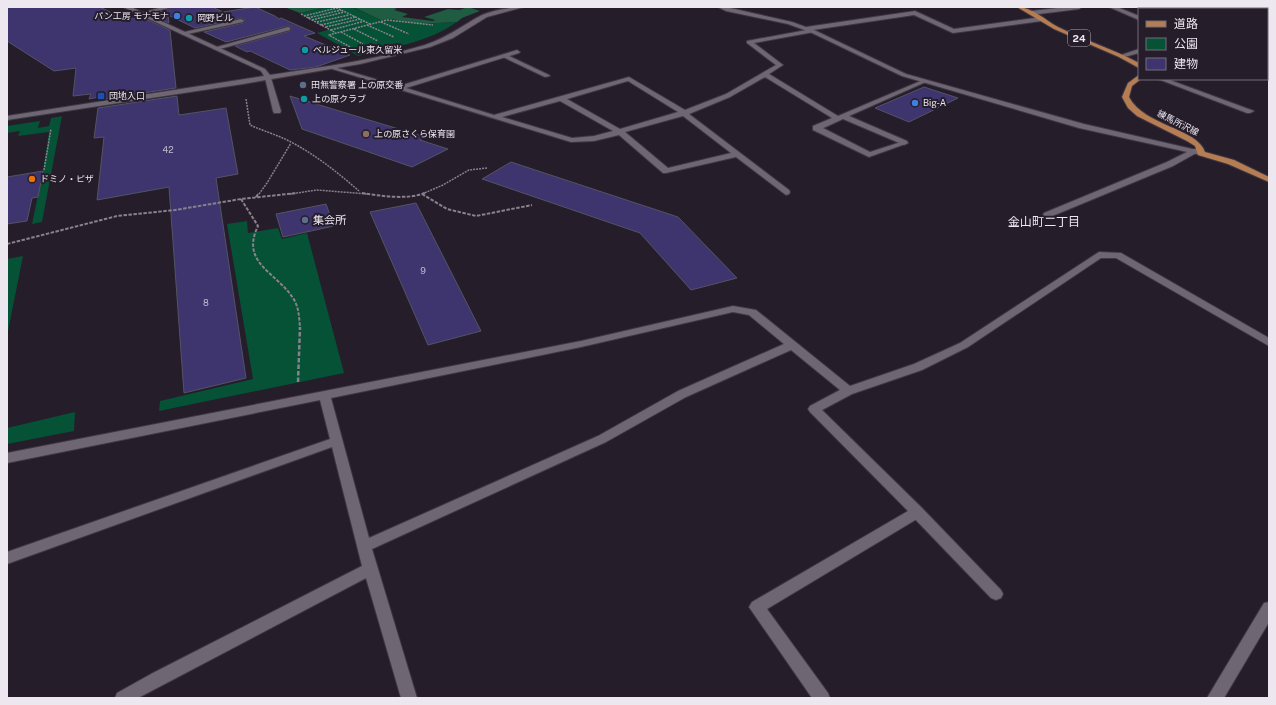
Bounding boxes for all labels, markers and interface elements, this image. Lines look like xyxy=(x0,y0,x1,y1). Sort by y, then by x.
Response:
legend xyxy=(1138,8,1268,80)
place label: パン工房 モナモナ xyxy=(94,10,169,21)
marker: パン工房 モナモナ xyxy=(172,11,182,21)
place label: 岡野ビル xyxy=(197,12,233,23)
marker: 岡野ビル xyxy=(184,13,194,23)
text: 道路 xyxy=(1174,17,1198,31)
road number: 24 xyxy=(1068,30,1090,46)
text: 公園 xyxy=(1174,37,1198,51)
place label: ベルジュール東久留米 xyxy=(313,44,402,55)
marker: ベルジュール東久留米 xyxy=(300,45,310,55)
text: 建物 xyxy=(1174,57,1198,71)
place label: 田無警察署 上の原交番 xyxy=(311,79,403,90)
marker: 田無警察署 上の原交番 xyxy=(298,80,308,90)
place label: 団地入口 xyxy=(109,90,145,101)
marker: 団地入口 xyxy=(96,91,106,101)
place label: 上の原クラブ xyxy=(312,93,366,104)
marker: 上の原クラブ xyxy=(299,94,309,104)
place label: Big-A xyxy=(923,97,947,108)
marker: Big-A xyxy=(910,98,920,108)
street label: 練馬所沢線 xyxy=(1156,107,1202,138)
place label: 上の原さくら保育園 xyxy=(374,128,455,139)
marker: 上の原さくら保育園 xyxy=(361,129,371,139)
house number: 42 xyxy=(162,144,174,155)
place label: ドミノ・ピザ xyxy=(40,173,94,184)
marker: ドミノ・ピザ xyxy=(27,174,37,184)
place label: 集会所 xyxy=(313,214,347,226)
marker: 集会所 xyxy=(300,215,310,225)
district label: 金山町二丁目 xyxy=(1008,215,1080,229)
house number: 9 xyxy=(420,265,426,276)
house number: 8 xyxy=(203,297,209,308)

